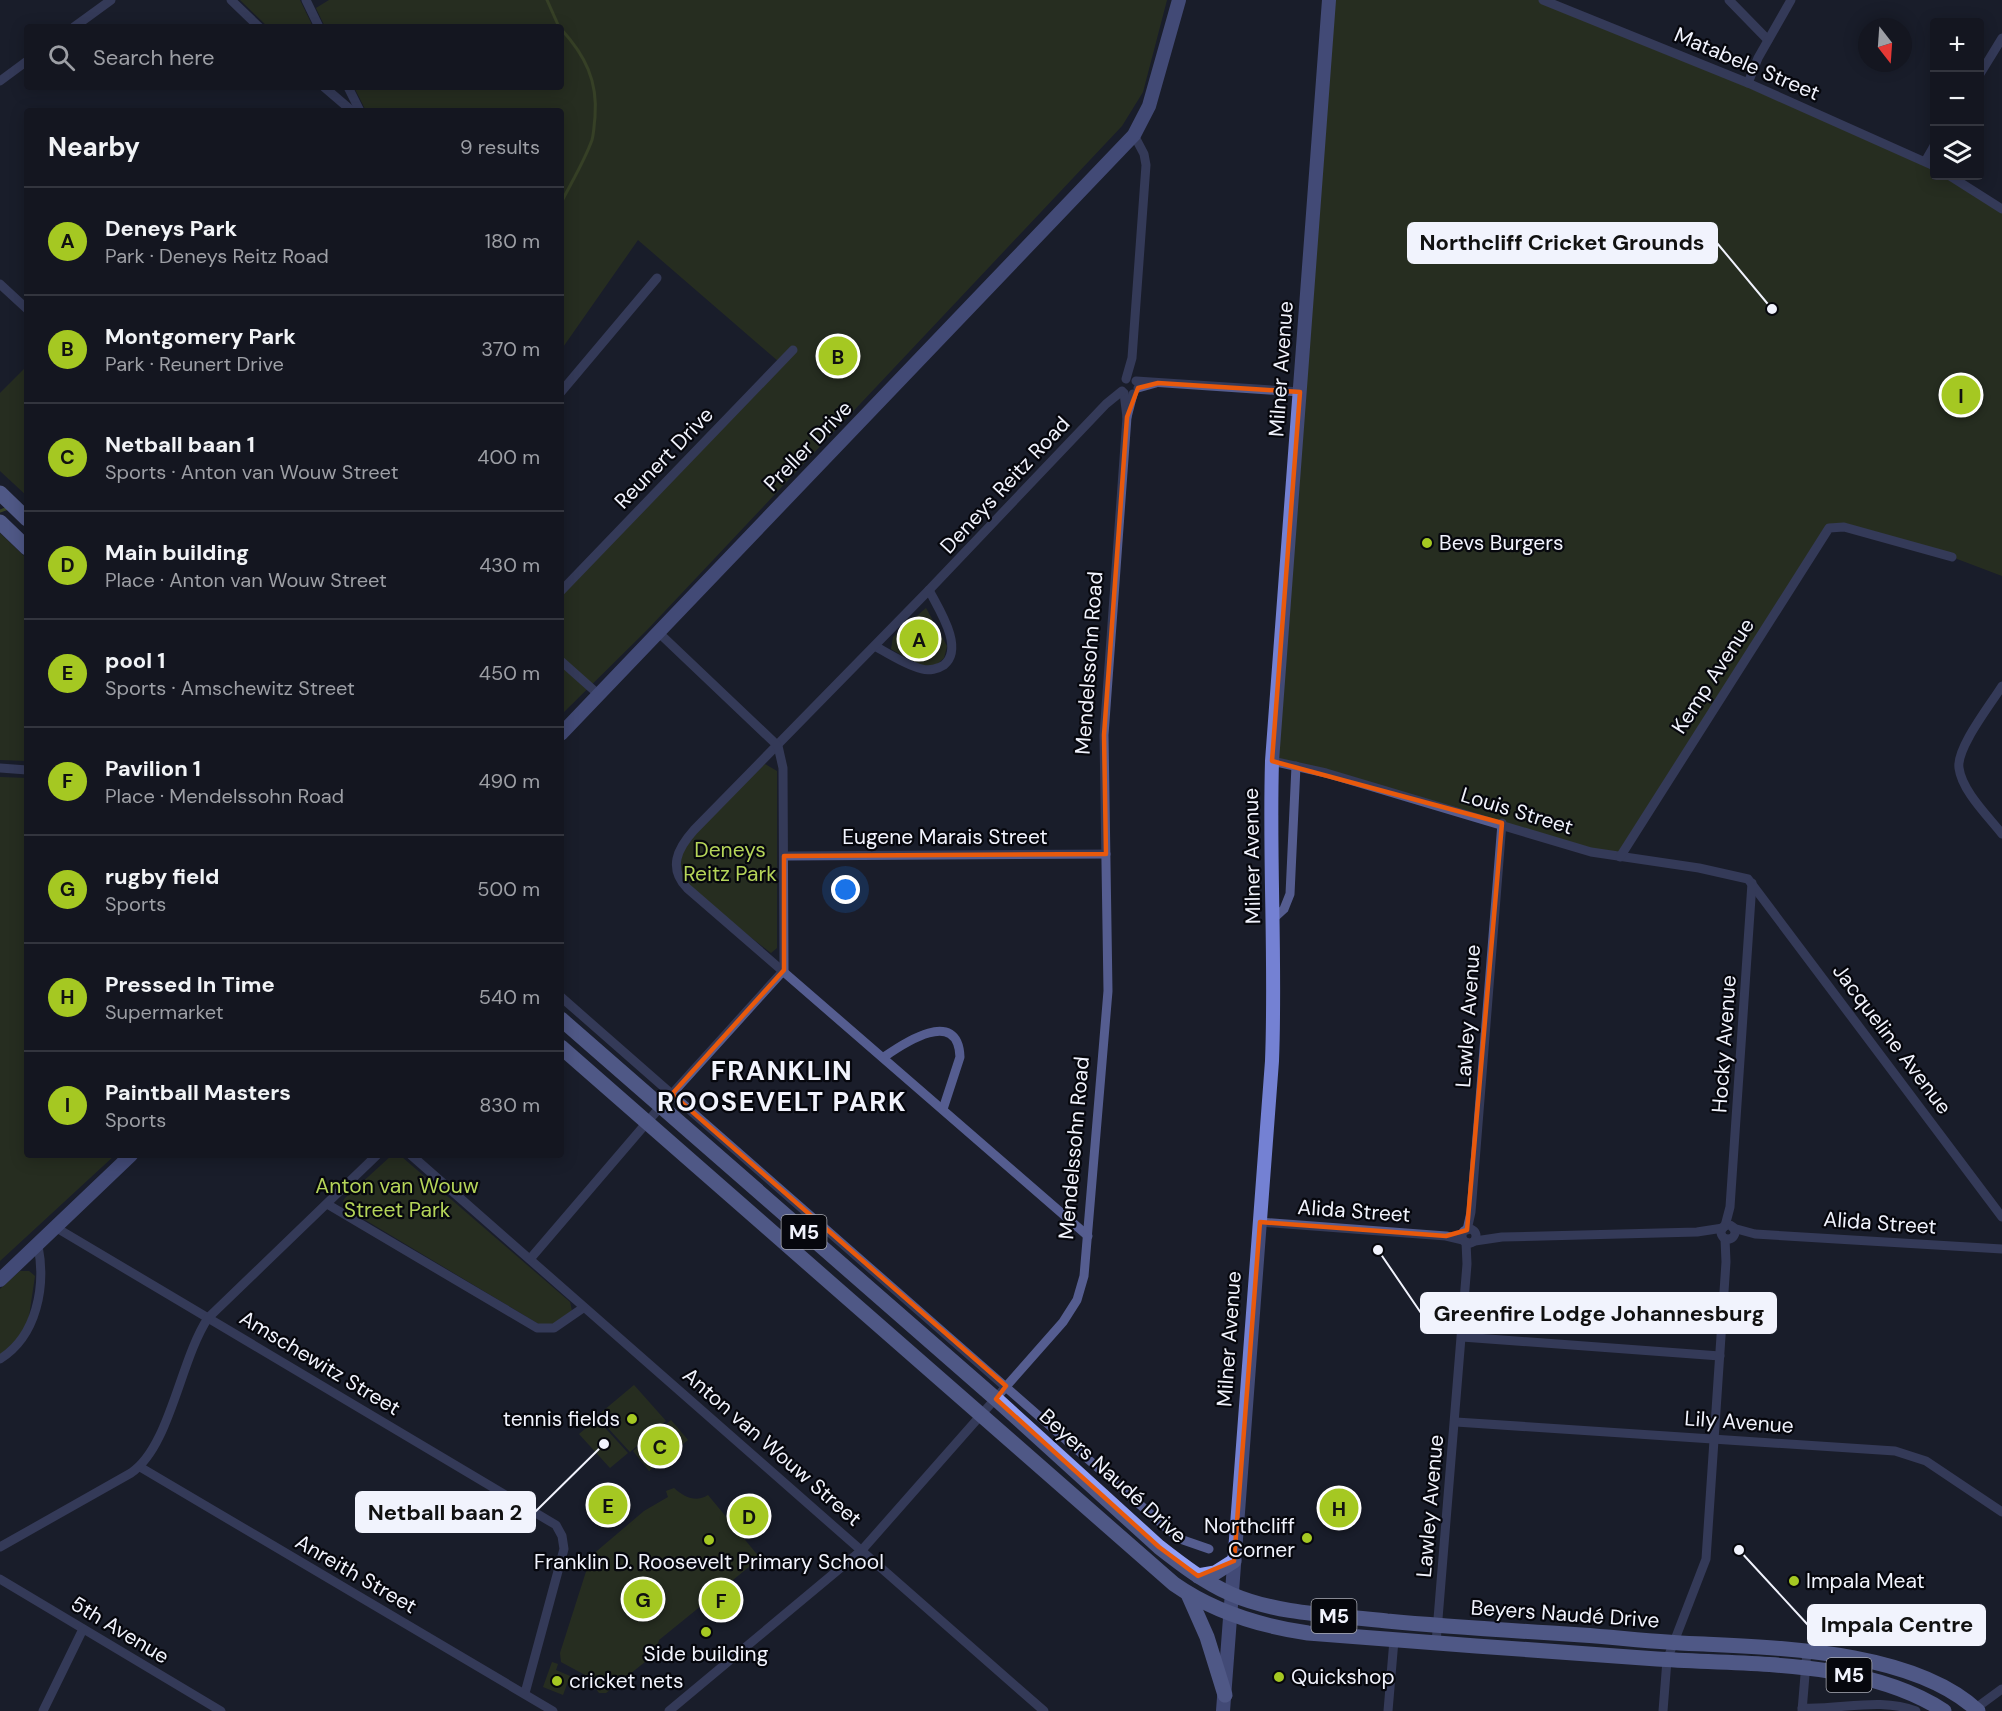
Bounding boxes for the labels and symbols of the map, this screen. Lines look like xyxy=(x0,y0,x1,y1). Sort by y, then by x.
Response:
north arrow xyxy=(1858,18,1912,72)
street label: Matabele Street xyxy=(1670,21,1824,107)
callout: Northcliff Cricket Grounds xyxy=(1408,223,1717,263)
text: Northcliff Cricket Grounds xyxy=(1419,228,1705,257)
street label: Milner Avenue xyxy=(1262,300,1300,438)
pin: B xyxy=(818,334,858,378)
pin: I xyxy=(1942,372,1980,418)
street label: Preller Drive xyxy=(758,395,858,497)
street label: Reunert Drive xyxy=(608,401,720,515)
street label: Deneys Reitz Road xyxy=(934,410,1076,560)
place label: Bevs Burgers xyxy=(1439,529,1564,557)
marker: Bevs Burgers xyxy=(1420,536,1434,550)
street label: Mendelssohn Road xyxy=(1069,570,1109,756)
street label: Kemp Avenue xyxy=(1665,613,1761,739)
pin: A xyxy=(900,616,938,662)
street label: Louis Street xyxy=(1458,781,1576,841)
street label: Milner Avenue xyxy=(1237,788,1267,924)
street label: Eugene Marais Street xyxy=(842,823,1048,851)
park label: Deneys Reitz Park xyxy=(683,836,777,888)
your location xyxy=(831,875,860,904)
street label: Lawley Avenue xyxy=(1449,944,1487,1088)
street label: Jacqueline Avenue xyxy=(1826,958,1958,1120)
street label: Hocky Avenue xyxy=(1705,974,1743,1114)
district label: FRANKLIN ROOSEVELT PARK xyxy=(657,1053,907,1119)
street label: Mendelssohn Road xyxy=(1052,1055,1096,1241)
park label: Anton van Wouw Street Park xyxy=(315,1172,479,1224)
street label: Alida Street xyxy=(1296,1193,1412,1229)
street label: Alida Street xyxy=(1822,1205,1938,1241)
road number: M5 xyxy=(782,1215,826,1249)
street label: Milner Avenue xyxy=(1210,1270,1248,1408)
callout: Greenfire Lodge Johannesburg xyxy=(1421,1293,1776,1333)
text: Greenfire Lodge Johannesburg xyxy=(1433,1299,1765,1328)
street label: Amschewitz Street xyxy=(234,1304,406,1422)
street label: Anton van Wouw Street xyxy=(677,1361,867,1533)
street label: Beyers Naudé Drive xyxy=(1033,1402,1193,1550)
street label: Lily Avenue xyxy=(1683,1404,1795,1440)
place label: tennis fields xyxy=(503,1405,620,1433)
marker: tennis fields xyxy=(625,1412,639,1426)
pin: C xyxy=(640,1424,680,1468)
street label: Lawley Avenue xyxy=(1410,1433,1450,1579)
pin: E xyxy=(588,1482,628,1528)
pin: H xyxy=(1320,1486,1358,1530)
callout: Netball baan 2 xyxy=(356,1492,535,1532)
pin: D xyxy=(730,1494,768,1538)
text: Netball baan 2 xyxy=(368,1498,522,1527)
place label: Northcliff Corner xyxy=(1204,1512,1295,1564)
street label: Anreith Street xyxy=(290,1528,422,1620)
marker: Northcliff Corner xyxy=(1300,1531,1314,1545)
marker: Franklin D. Roosevelt Primary School xyxy=(702,1533,716,1547)
place label: Franklin D. Roosevelt Primary School xyxy=(534,1548,884,1576)
place label: Impala Meat xyxy=(1806,1567,1925,1595)
marker: Impala Meat xyxy=(1787,1574,1801,1588)
pin: G xyxy=(624,1576,662,1622)
pin: F xyxy=(702,1578,740,1622)
street label: 5th Avenue xyxy=(66,1590,174,1670)
street label: Beyers Naudé Drive xyxy=(1470,1593,1660,1635)
road number: M5 xyxy=(1312,1599,1356,1633)
callout: Impala Centre xyxy=(1808,1605,1985,1645)
text: Impala Centre xyxy=(1821,1610,1973,1639)
marker: Side building xyxy=(699,1625,713,1639)
place label: Side building xyxy=(644,1640,769,1668)
road number: M5 xyxy=(1826,1658,1872,1692)
place label: Quickshop xyxy=(1291,1663,1395,1691)
place label: cricket nets xyxy=(569,1667,683,1695)
marker: Quickshop xyxy=(1272,1670,1286,1684)
marker: cricket nets xyxy=(550,1674,564,1688)

